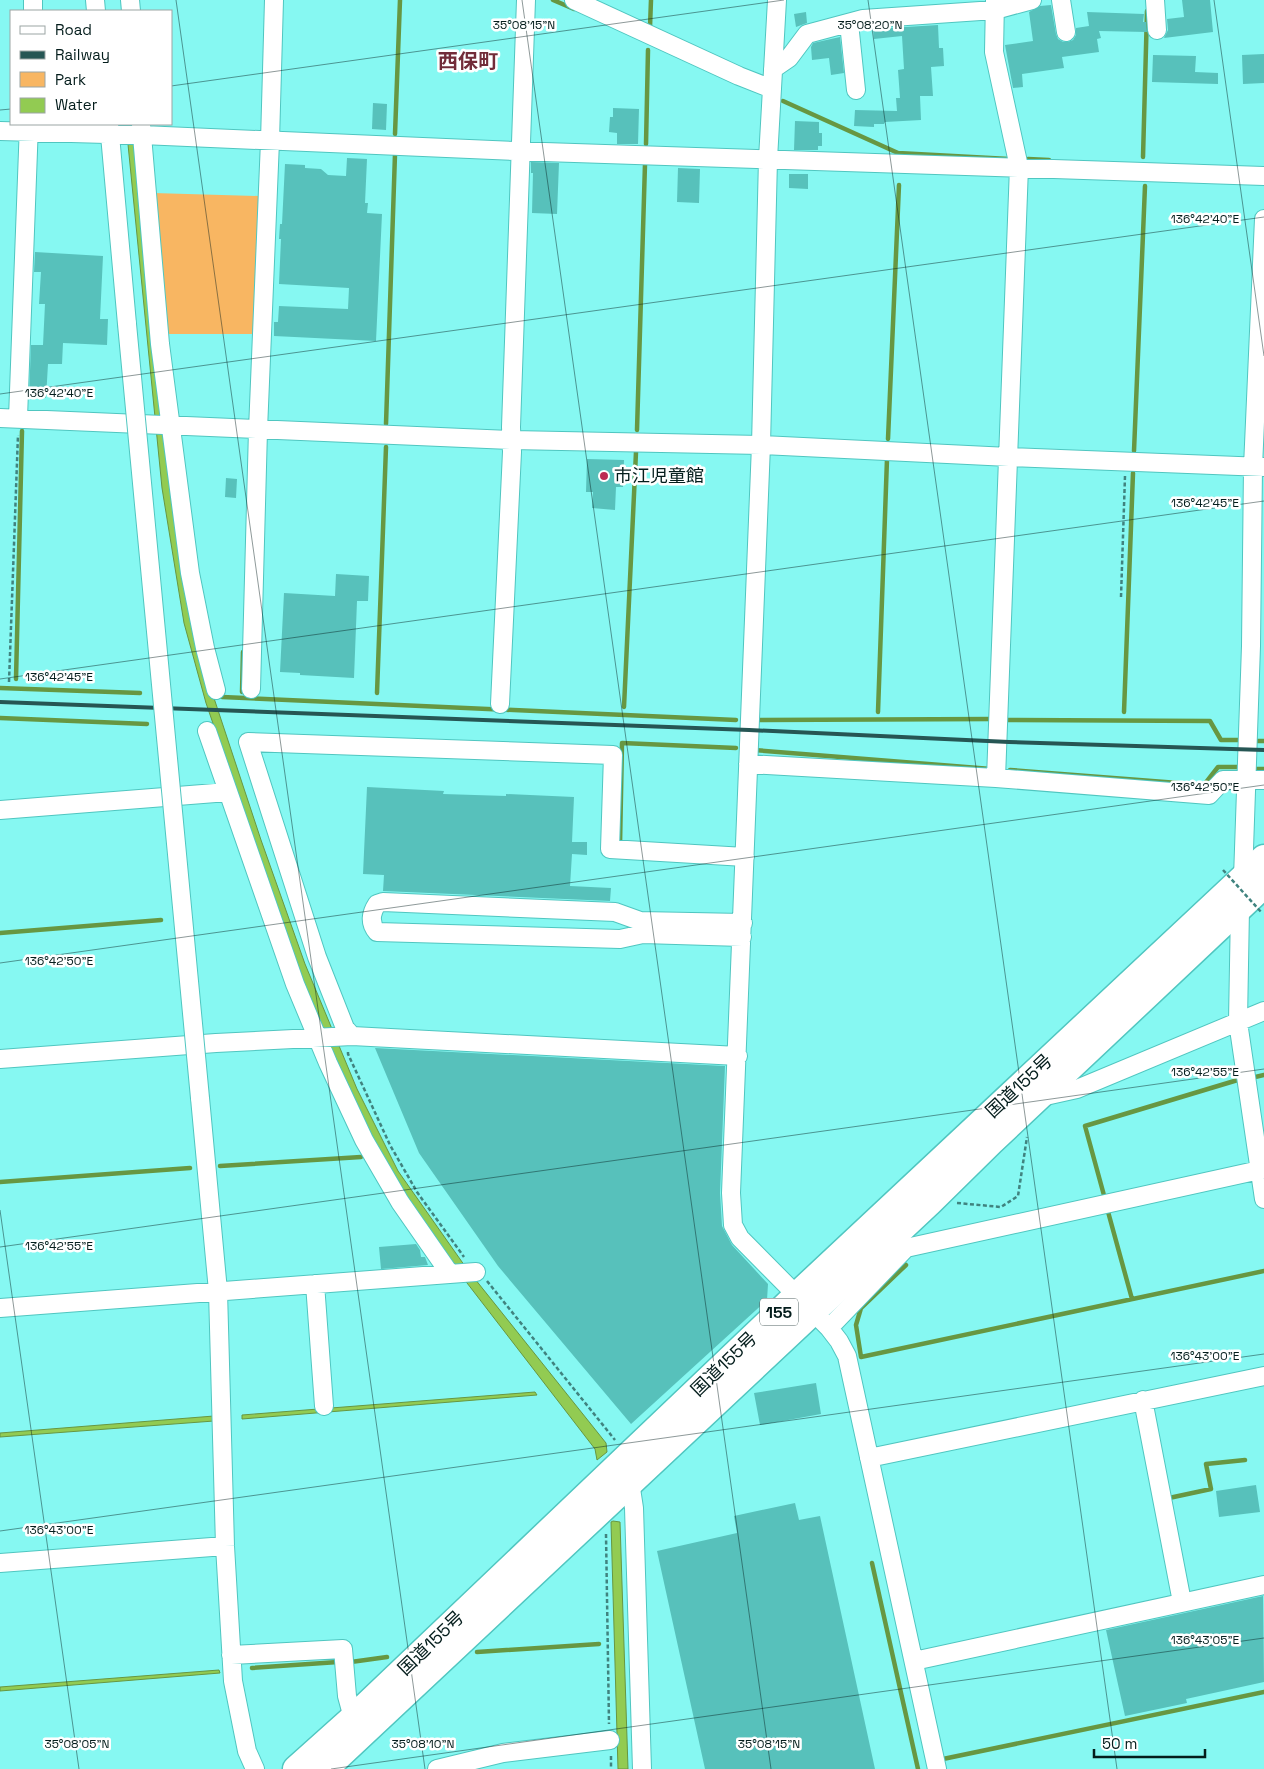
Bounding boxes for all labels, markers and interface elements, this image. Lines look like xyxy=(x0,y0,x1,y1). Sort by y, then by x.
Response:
legend xyxy=(10,10,172,125)
text: 35°08'15"N xyxy=(493,17,555,33)
text: 35°08'20"N xyxy=(837,17,903,33)
text: Road xyxy=(55,20,92,39)
text: Railway xyxy=(55,45,110,64)
district label: 西保町 xyxy=(438,48,498,74)
text: Park xyxy=(55,70,86,89)
text: Water xyxy=(55,95,98,114)
text: 136°42'40"E xyxy=(1171,211,1239,227)
text: 136°42'40"E xyxy=(25,385,93,401)
place label: 市江児童館 xyxy=(614,464,704,487)
marker: 市江児童館 xyxy=(598,470,610,482)
text: 136°42'45"E xyxy=(1171,495,1239,511)
text: 136°42'45"E xyxy=(25,669,93,685)
text: 136°42'50"E xyxy=(1171,779,1240,795)
text: 136°42'50"E xyxy=(25,953,94,969)
street label: 国道155号 xyxy=(980,1049,1057,1122)
text: 136°42'55"E xyxy=(1171,1064,1239,1080)
text: 136°42'55"E xyxy=(25,1238,93,1254)
road number: 155 xyxy=(760,1298,798,1325)
street label: 国道155号 xyxy=(686,1327,762,1401)
text: 136°43'00"E xyxy=(1170,1348,1240,1364)
text: 136°43'00"E xyxy=(24,1522,94,1538)
street label: 国道155号 xyxy=(393,1606,469,1680)
text: 136°43'05"E xyxy=(1171,1632,1240,1648)
scale bar xyxy=(1094,1726,1205,1758)
text: 50 m xyxy=(1102,1734,1137,1753)
text: 35°08'05"N xyxy=(44,1736,110,1752)
text: 35°08'10"N xyxy=(392,1736,454,1752)
text: 35°08'15"N xyxy=(738,1736,800,1752)

